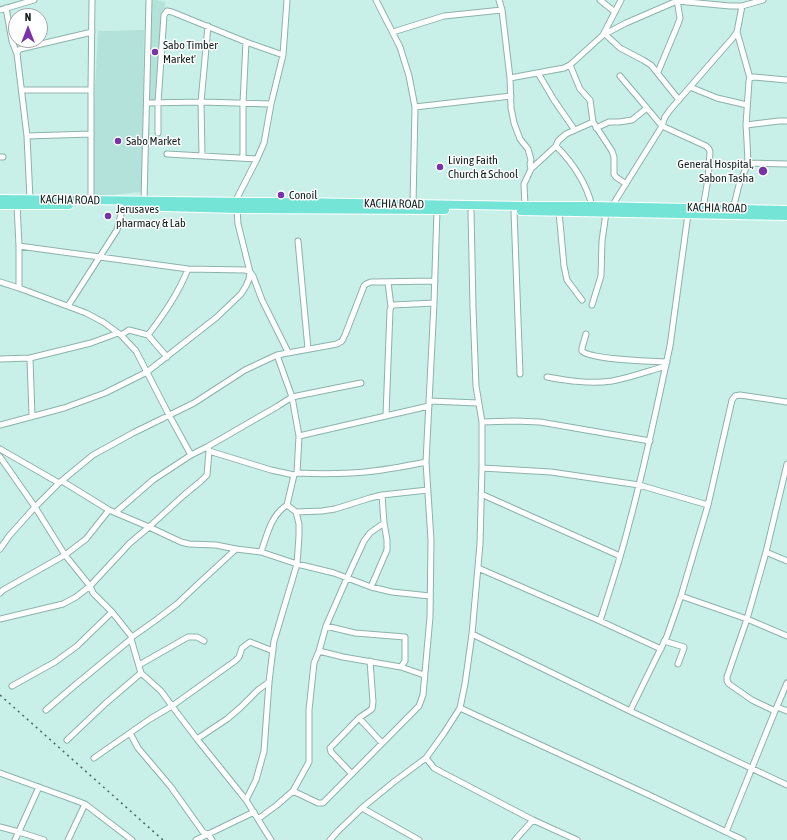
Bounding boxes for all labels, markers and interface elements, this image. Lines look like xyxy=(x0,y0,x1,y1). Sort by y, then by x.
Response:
north arrow xyxy=(8,8,48,48)
text: N xyxy=(25,11,31,23)
place label: Sabo Timber Market' xyxy=(163,38,218,66)
marker: Sabo Timber Market' xyxy=(150,47,160,57)
place label: Sabo Market xyxy=(126,134,181,148)
marker: Sabo Market xyxy=(113,136,123,146)
place label: Living Faith Church & School xyxy=(448,153,518,181)
place label: General Hospital, Sabon Tasha xyxy=(678,157,754,185)
marker: Living Faith Church & School xyxy=(435,162,445,172)
marker: General Hospital, Sabon Tasha xyxy=(757,165,769,177)
place label: Conoil xyxy=(289,188,317,202)
marker: Conoil xyxy=(276,190,286,200)
street label: KACHIA ROAD xyxy=(40,192,100,208)
street label: KACHIA ROAD xyxy=(364,196,424,212)
street label: KACHIA ROAD xyxy=(687,200,747,216)
place label: Jerusaves pharmacy & Lab xyxy=(116,202,186,230)
marker: Jerusaves pharmacy & Lab xyxy=(103,211,113,221)

